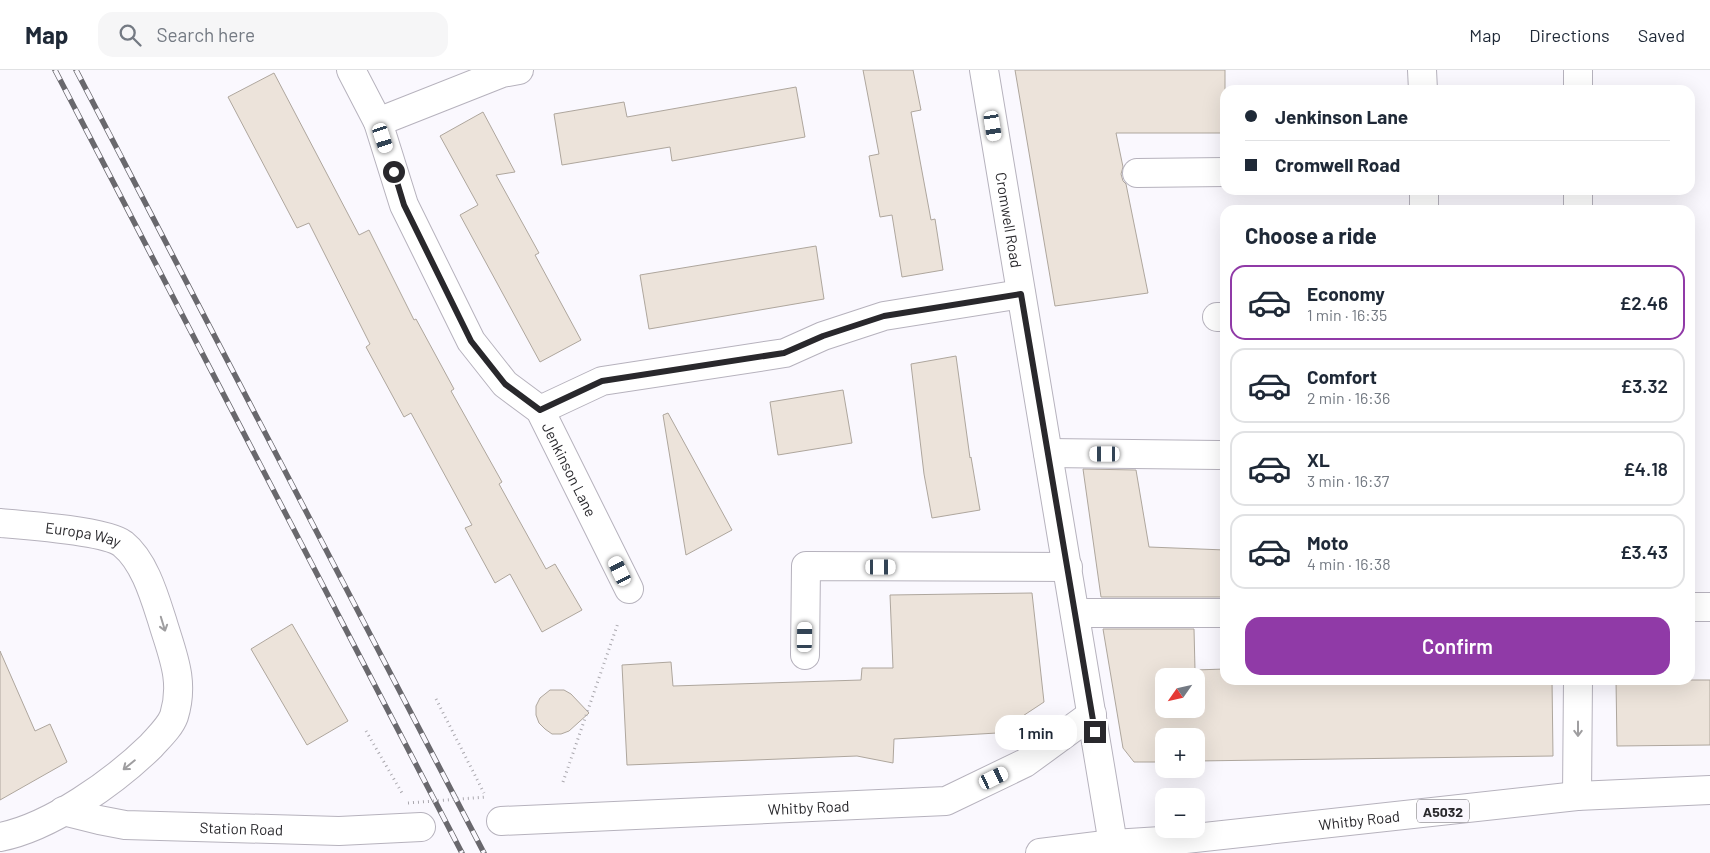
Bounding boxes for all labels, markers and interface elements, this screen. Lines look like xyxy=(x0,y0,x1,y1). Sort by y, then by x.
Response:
search box xyxy=(98,12,448,57)
text: Map xyxy=(25,20,68,49)
icon: search xyxy=(116,21,144,49)
text: Search here xyxy=(156,23,255,46)
text: Map xyxy=(1469,24,1501,46)
text: Directions xyxy=(1529,24,1610,46)
text: Saved xyxy=(1638,24,1685,46)
text: Jenkinson Lane xyxy=(1275,105,1408,128)
car xyxy=(983,110,1002,142)
car xyxy=(371,121,394,155)
text: Cromwell Road xyxy=(1275,153,1400,176)
route start xyxy=(383,161,405,183)
street label: Cromwell Road xyxy=(992,171,1026,269)
text: Choose a ride xyxy=(1245,222,1377,248)
icon: car xyxy=(1247,280,1292,325)
text: Economy xyxy=(1307,282,1385,305)
text: £2.46 xyxy=(1620,291,1668,314)
text: 1 min · 16:35 xyxy=(1307,305,1387,324)
icon: car xyxy=(1247,363,1292,408)
text: Comfort xyxy=(1307,365,1377,388)
text: £3.32 xyxy=(1621,374,1668,397)
text: 2 min · 16:36 xyxy=(1307,388,1390,407)
street label: Jenkinson Lane xyxy=(539,419,601,520)
icon: car xyxy=(1247,446,1292,491)
car xyxy=(1090,447,1120,462)
text: XL xyxy=(1307,448,1330,471)
text: £4.18 xyxy=(1623,457,1668,480)
text: 3 min · 16:37 xyxy=(1307,471,1389,490)
street label: Europa Way xyxy=(44,518,124,550)
icon: car xyxy=(1247,529,1292,574)
text: Moto xyxy=(1307,531,1349,554)
text: £3.43 xyxy=(1620,540,1668,563)
car xyxy=(606,554,633,588)
text: 4 min · 16:38 xyxy=(1307,554,1391,573)
car xyxy=(866,560,896,575)
one-way arrow xyxy=(158,615,168,631)
button: Confirm xyxy=(1245,617,1670,675)
car xyxy=(797,622,812,652)
north arrow xyxy=(1155,668,1205,718)
map controls xyxy=(1155,668,1205,838)
callout: 1 min xyxy=(995,714,1078,750)
one-way arrow xyxy=(1573,720,1582,736)
route end xyxy=(1084,721,1106,743)
text: 1 min xyxy=(1019,723,1053,742)
button: + xyxy=(1155,728,1205,778)
one-way arrow xyxy=(123,760,136,771)
car xyxy=(977,765,1010,791)
button: − xyxy=(1155,788,1205,838)
street label: Whitby Road xyxy=(767,796,850,818)
road number: A5032 xyxy=(1417,799,1469,822)
street label: Whitby Road xyxy=(1318,807,1401,833)
street label: Station Road xyxy=(199,818,283,838)

